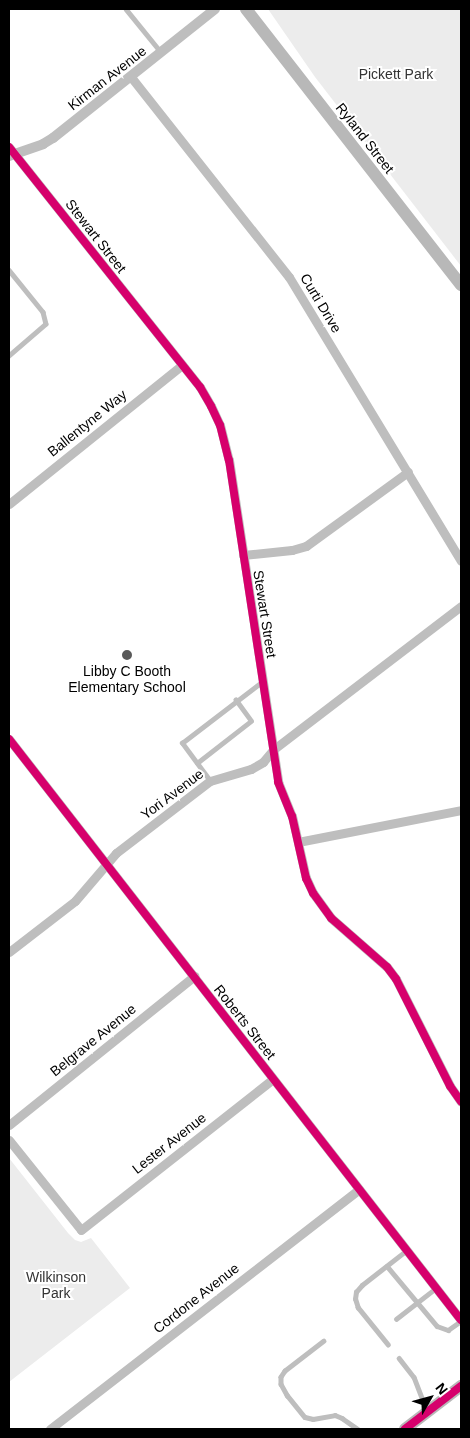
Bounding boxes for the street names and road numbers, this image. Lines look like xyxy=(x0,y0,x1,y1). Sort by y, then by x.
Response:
street label: Kirman Avenue xyxy=(64,42,150,114)
street label: Ryland Street xyxy=(332,99,398,177)
street label: Stewart Street xyxy=(62,196,130,276)
street label: Curti Drive xyxy=(297,270,345,336)
street label: Ballentyne Way xyxy=(44,386,130,460)
street label: Stewart Street xyxy=(250,569,280,659)
street label: Yori Avenue xyxy=(137,765,207,823)
street label: Roberts Street xyxy=(211,981,279,1063)
street label: Belgrave Avenue xyxy=(46,1000,140,1080)
street label: Lester Avenue xyxy=(128,1109,210,1177)
street label: Cordone Avenue xyxy=(150,1259,242,1337)

